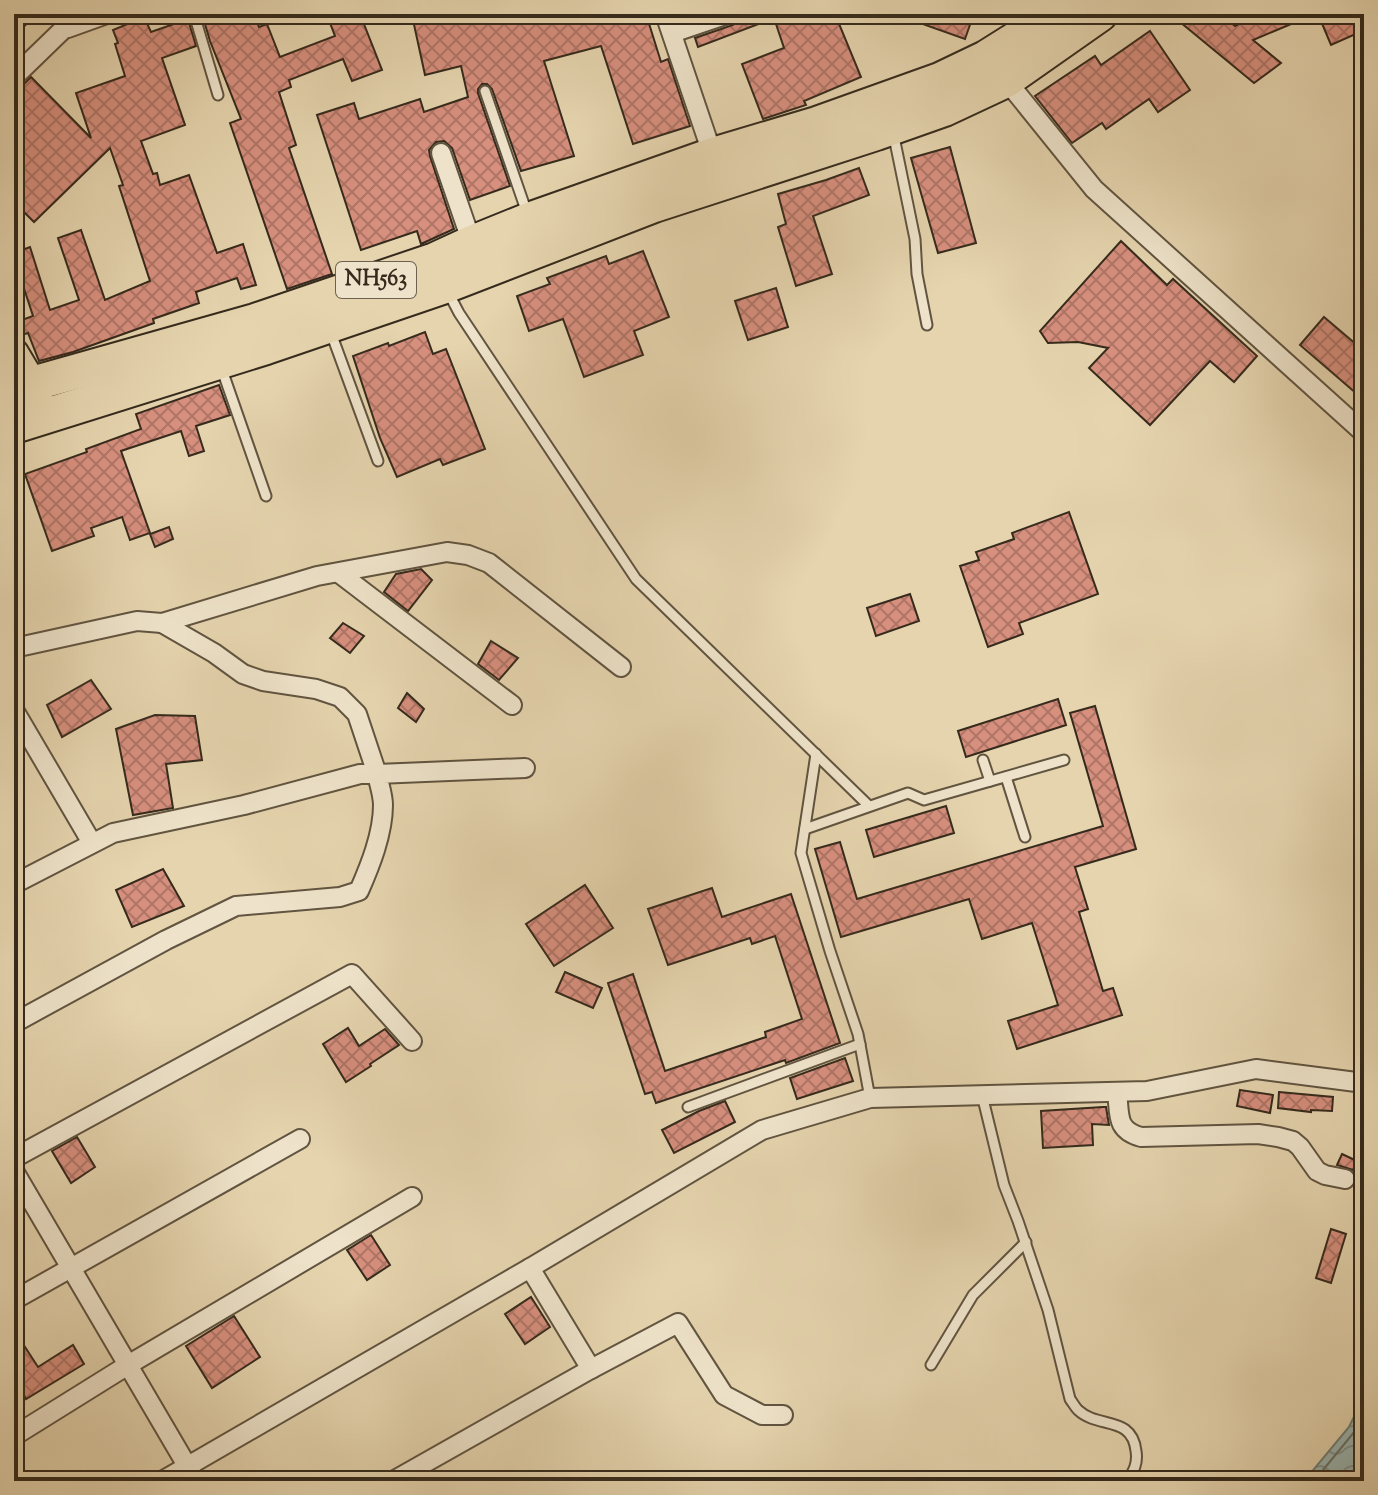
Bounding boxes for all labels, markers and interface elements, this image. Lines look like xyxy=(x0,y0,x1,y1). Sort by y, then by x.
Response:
road number: NH563 xyxy=(336,262,416,298)

